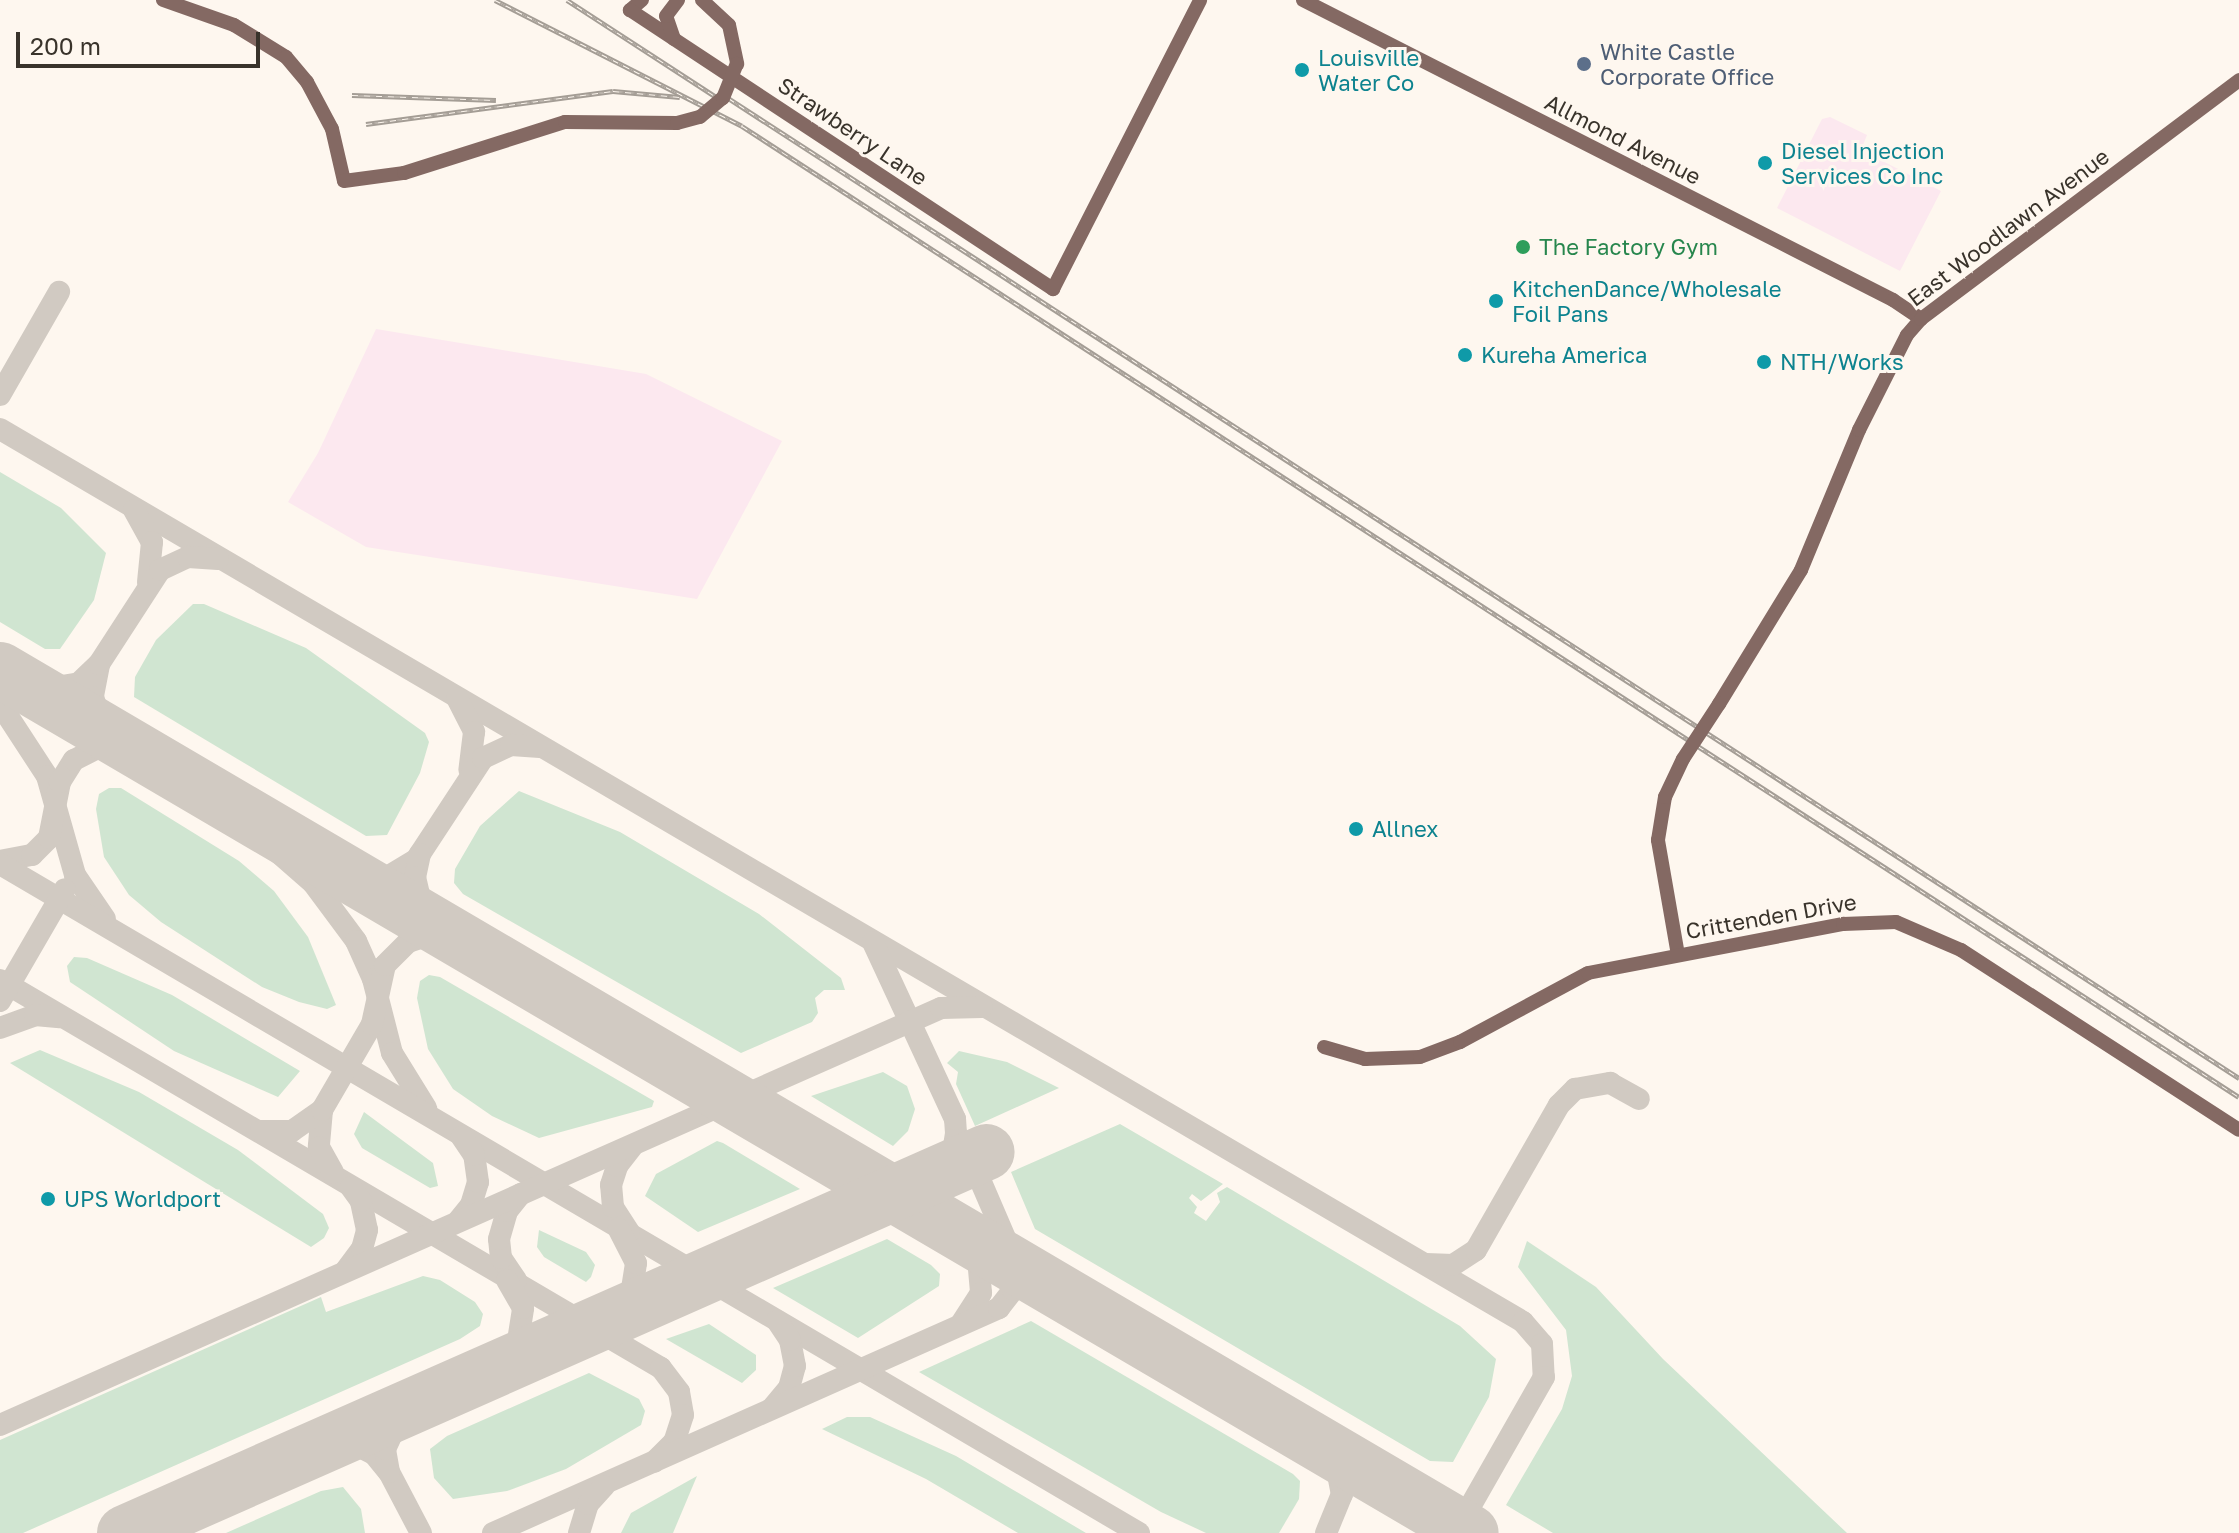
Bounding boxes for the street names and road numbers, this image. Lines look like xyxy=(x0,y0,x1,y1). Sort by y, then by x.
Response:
street label: Strawberry Lane xyxy=(773,71,933,191)
street label: Allmond Avenue xyxy=(1541,88,1705,190)
street label: East Woodlawn Avenue xyxy=(1902,143,2114,311)
street label: Crittenden Drive xyxy=(1684,888,1858,944)

